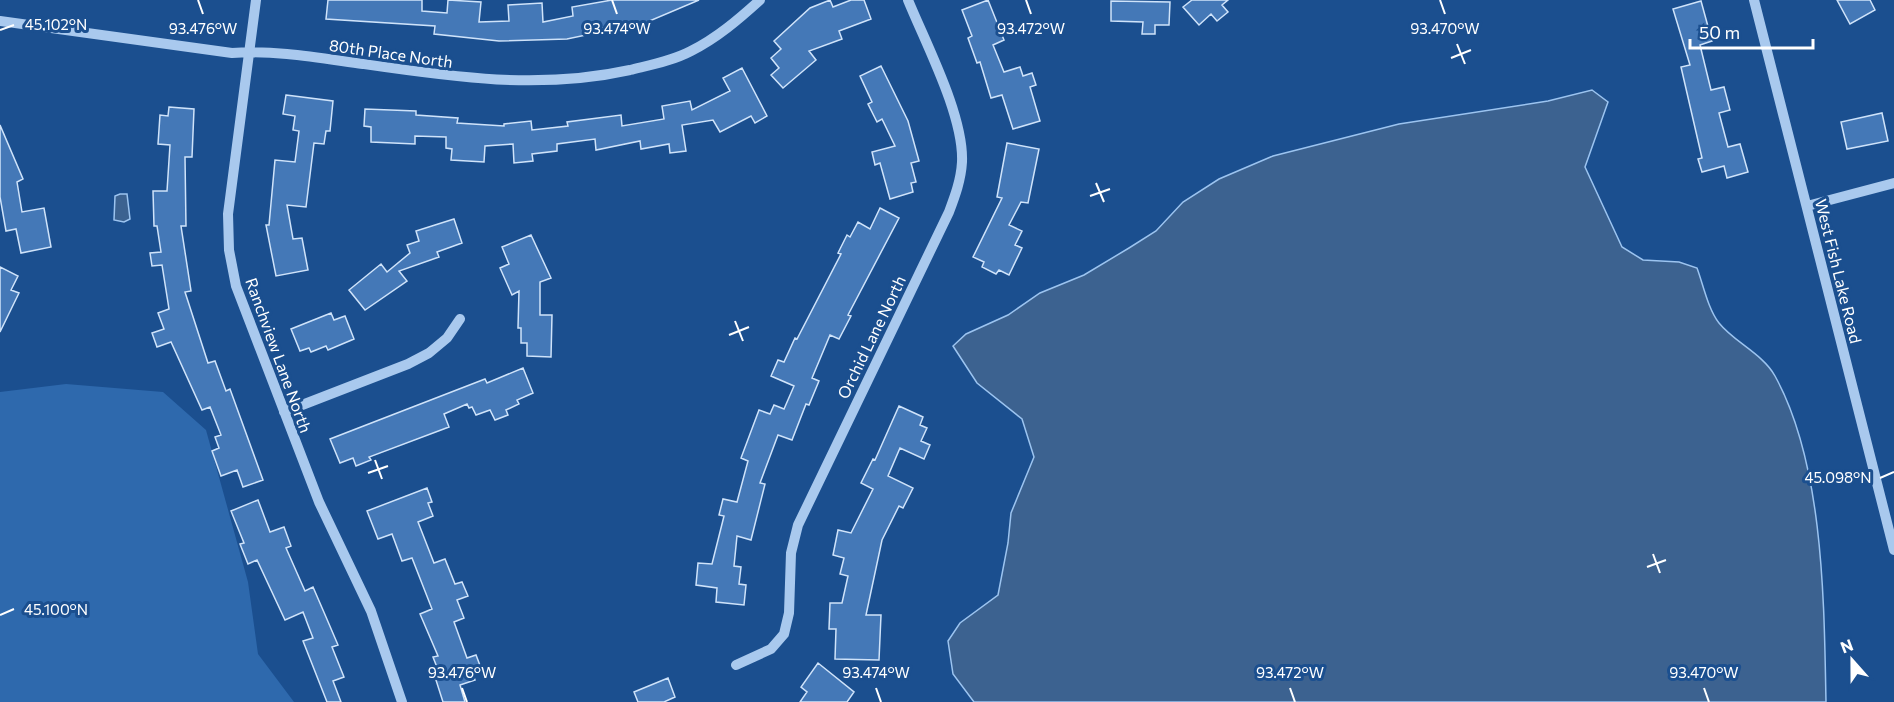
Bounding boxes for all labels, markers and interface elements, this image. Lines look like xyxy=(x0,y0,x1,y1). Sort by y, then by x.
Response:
scale bar xyxy=(1690,12,1813,50)
text: 45.102°N xyxy=(25,15,87,33)
text: 93.476°W xyxy=(169,19,237,37)
text: 93.474°W xyxy=(583,19,651,37)
text: 93.472°W xyxy=(997,19,1065,37)
text: 93.470°W xyxy=(1410,19,1480,37)
text: 50 m xyxy=(1699,21,1740,43)
street label: 80th Place North xyxy=(328,35,454,71)
street label: West Fish Lake Road xyxy=(1812,197,1866,345)
street label: Orchid Lane North xyxy=(833,272,909,402)
street label: Ranchview Lane North xyxy=(242,275,316,435)
text: 45.098°N xyxy=(1805,468,1871,486)
text: 45.100°N xyxy=(24,600,88,618)
north arrow xyxy=(1822,630,1882,690)
text: N xyxy=(1837,635,1855,657)
text: 93.476°W xyxy=(428,663,496,681)
text: 93.474°W xyxy=(842,663,910,681)
text: 93.472°W xyxy=(1256,663,1324,681)
text: 93.470°W xyxy=(1669,663,1739,681)

